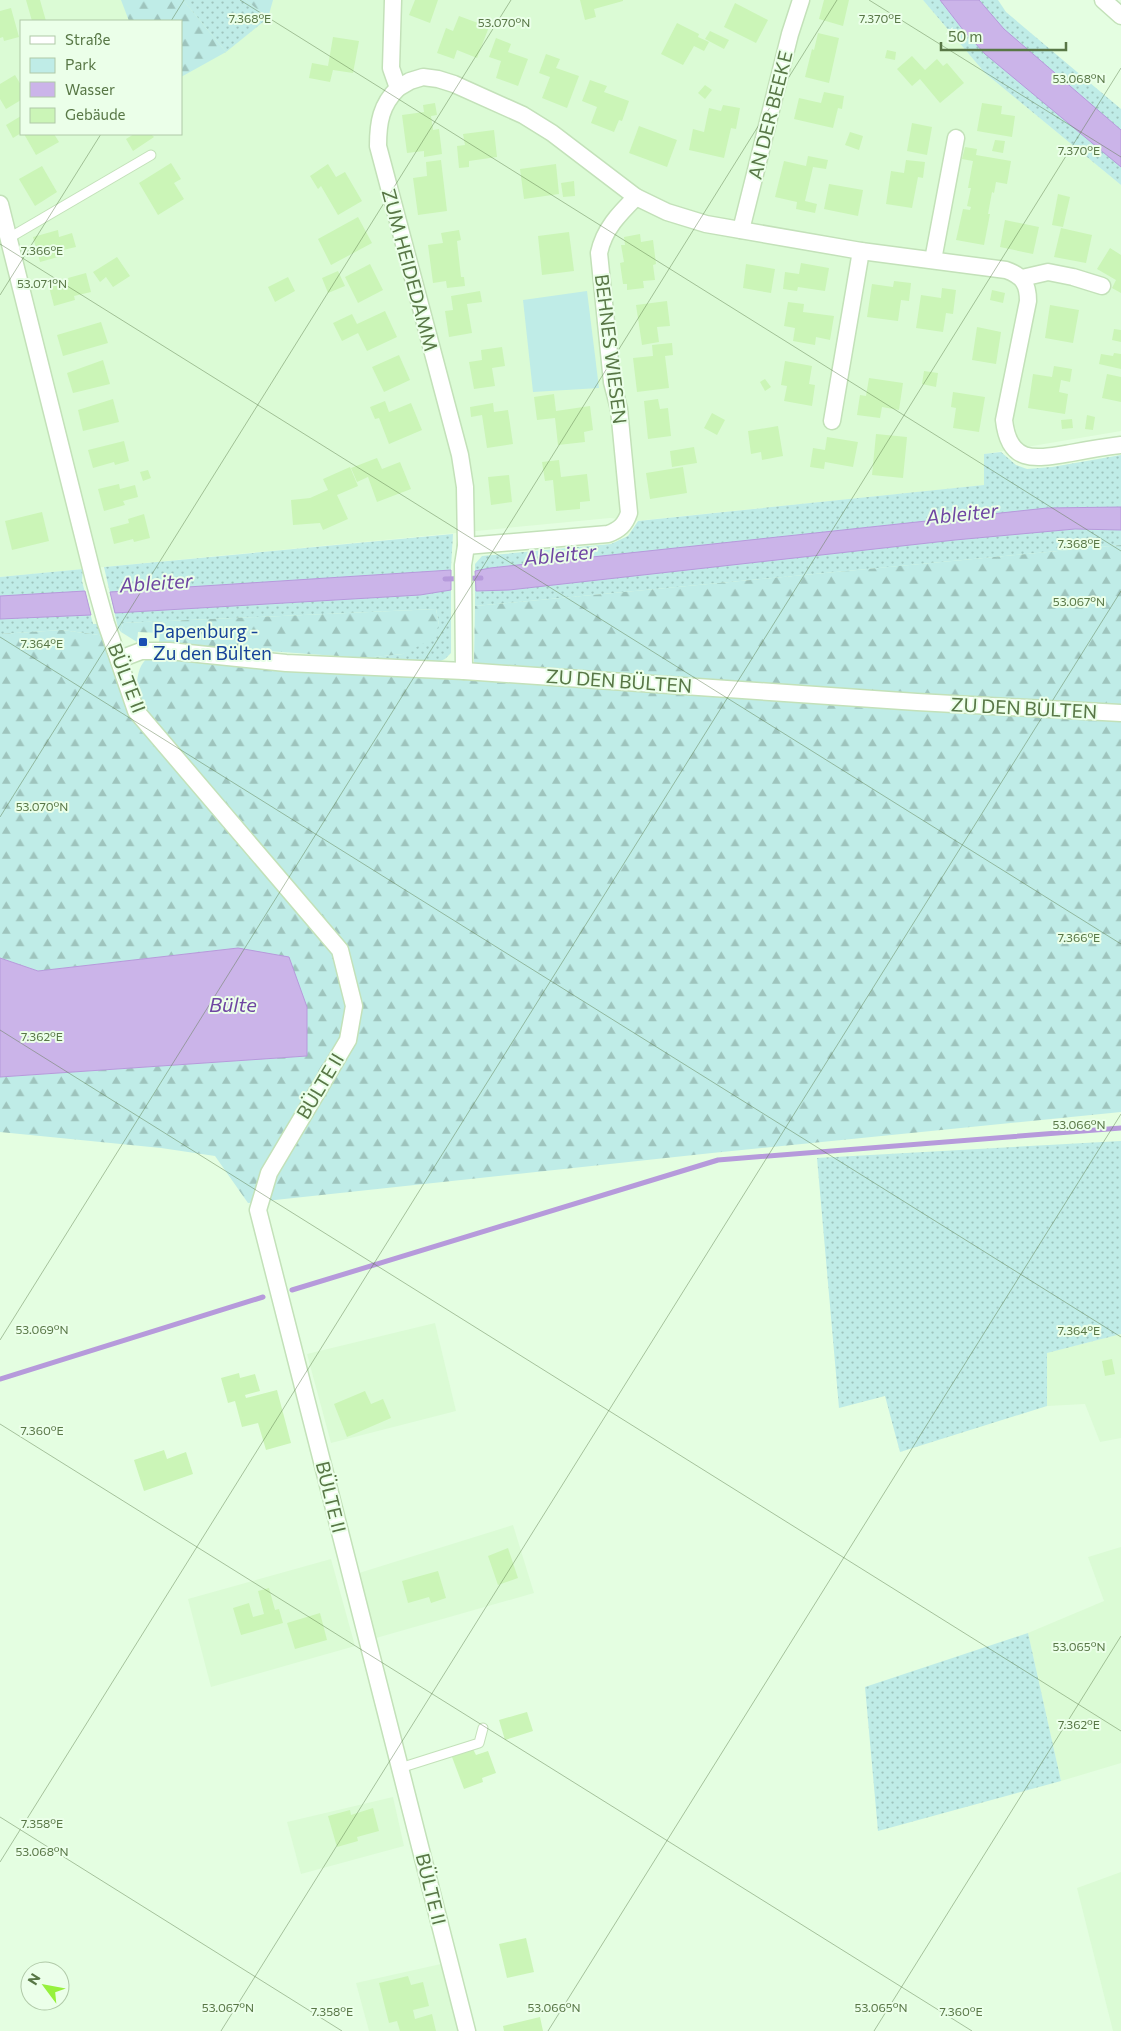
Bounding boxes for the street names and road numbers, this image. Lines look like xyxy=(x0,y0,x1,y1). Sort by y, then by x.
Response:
street label: AN DER BEEKE xyxy=(742,48,797,181)
street label: ZUM HEIDEDAMM xyxy=(378,186,443,354)
street label: BEHNES WIESEN xyxy=(591,273,632,425)
street label: BÜLTE II xyxy=(104,640,151,716)
street label: ZU DEN BÜLTEN xyxy=(545,664,693,697)
street label: ZU DEN BÜLTEN xyxy=(950,692,1098,723)
street label: BÜLTE II xyxy=(291,1049,348,1123)
street label: BÜLTE II xyxy=(312,1459,351,1535)
street label: BÜLTE II xyxy=(412,1851,451,1927)

